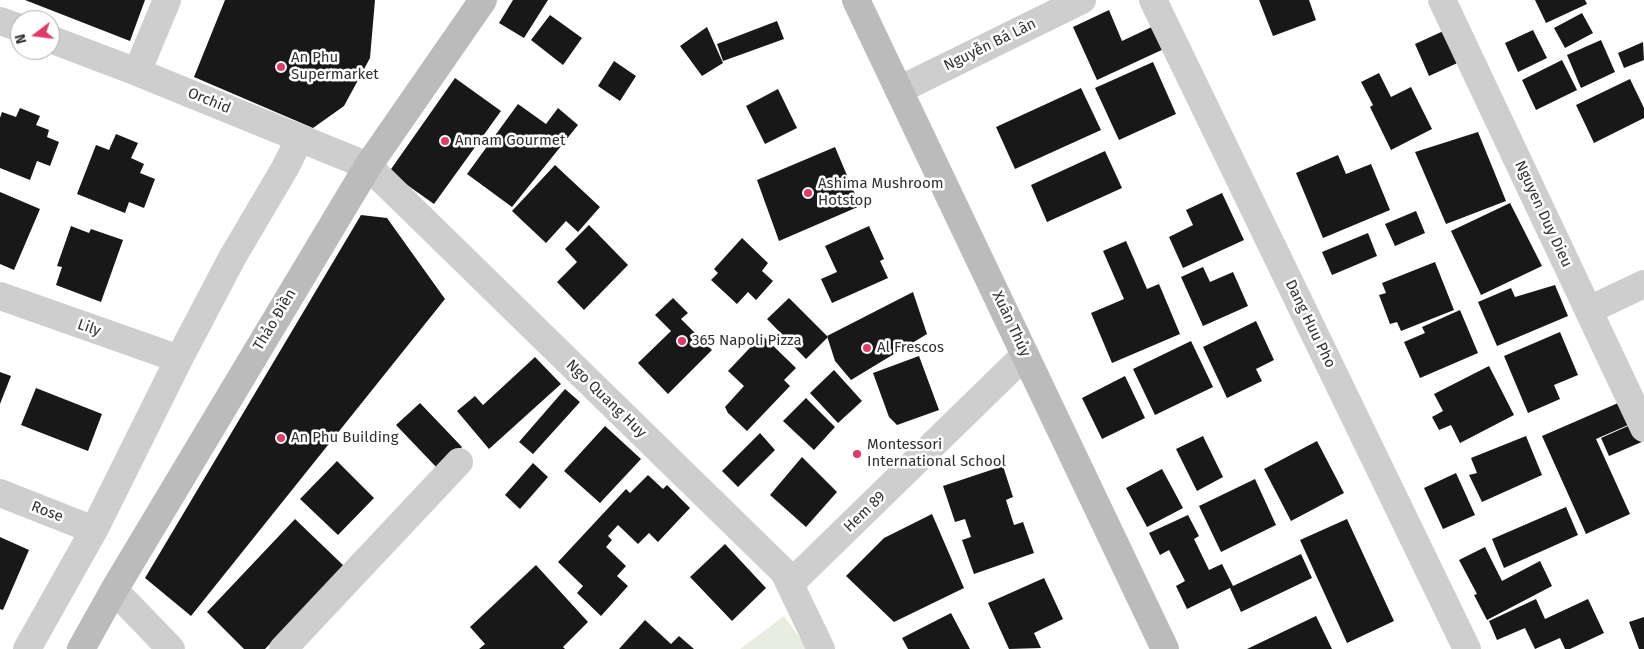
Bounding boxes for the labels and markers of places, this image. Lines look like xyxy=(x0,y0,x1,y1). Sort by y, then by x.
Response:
place label: An Phu Supermarket xyxy=(291,49,379,84)
marker: An Phu Supermarket xyxy=(275,61,287,73)
place label: Annam Gourmet xyxy=(455,132,565,150)
marker: Annam Gourmet xyxy=(439,135,451,147)
place label: Ashima Mushroom Hotstop xyxy=(818,175,944,210)
marker: Ashima Mushroom Hotstop xyxy=(802,187,814,199)
place label: 365 Napoli Pizza xyxy=(692,332,802,350)
marker: 365 Napoli Pizza xyxy=(676,335,688,347)
place label: Al Frescos xyxy=(877,339,944,357)
marker: Al Frescos xyxy=(861,342,873,354)
place label: An Phu Building xyxy=(291,429,398,447)
marker: An Phu Building xyxy=(275,432,287,444)
place label: Montessori International School xyxy=(867,436,1006,471)
marker: Montessori International School xyxy=(851,448,863,460)

